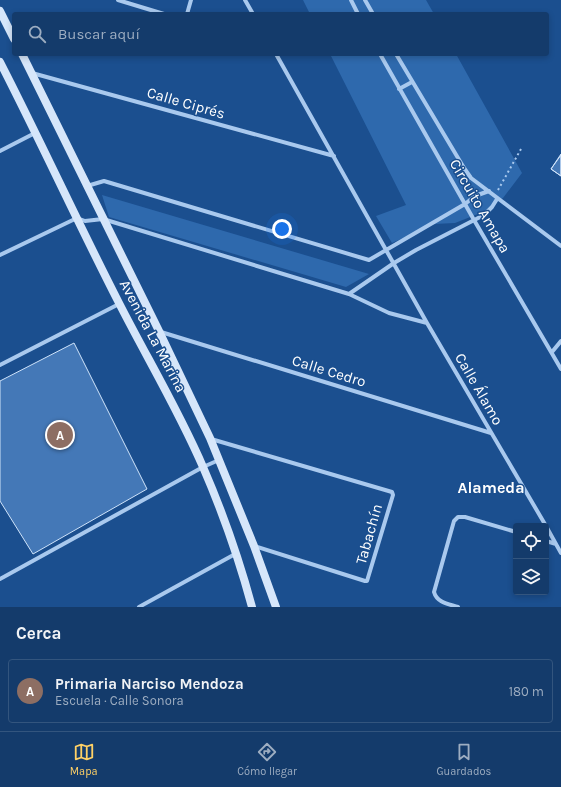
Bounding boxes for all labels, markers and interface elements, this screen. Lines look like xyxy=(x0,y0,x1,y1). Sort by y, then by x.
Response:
search box xyxy=(12,12,549,56)
icon: search xyxy=(26,23,48,45)
text: Buscar aquí xyxy=(58,25,140,43)
street label: Calle Ciprés xyxy=(145,83,227,123)
street label: Circuito Amapa xyxy=(446,156,514,256)
your location xyxy=(272,219,292,239)
street label: Avenida La Marina xyxy=(116,277,190,395)
street label: Calle Álamo xyxy=(451,350,507,428)
street label: Calle Cedro xyxy=(290,351,368,391)
pin: A xyxy=(47,420,73,450)
district label: Alameda xyxy=(457,478,525,497)
street label: Tabachín xyxy=(352,502,386,566)
map controls xyxy=(513,523,549,595)
button: locate xyxy=(513,523,549,559)
button: layers xyxy=(513,559,549,595)
text: Cerca xyxy=(16,623,61,643)
text: Primaria Narciso Mendoza xyxy=(55,675,244,693)
text: A xyxy=(26,684,34,699)
text: 180 m xyxy=(509,684,544,699)
text: Escuela · Calle Sonora xyxy=(55,693,184,708)
tab: Mapa xyxy=(70,741,98,778)
tab: Cómo llegar xyxy=(237,741,297,778)
tab: Guardados xyxy=(437,741,491,778)

